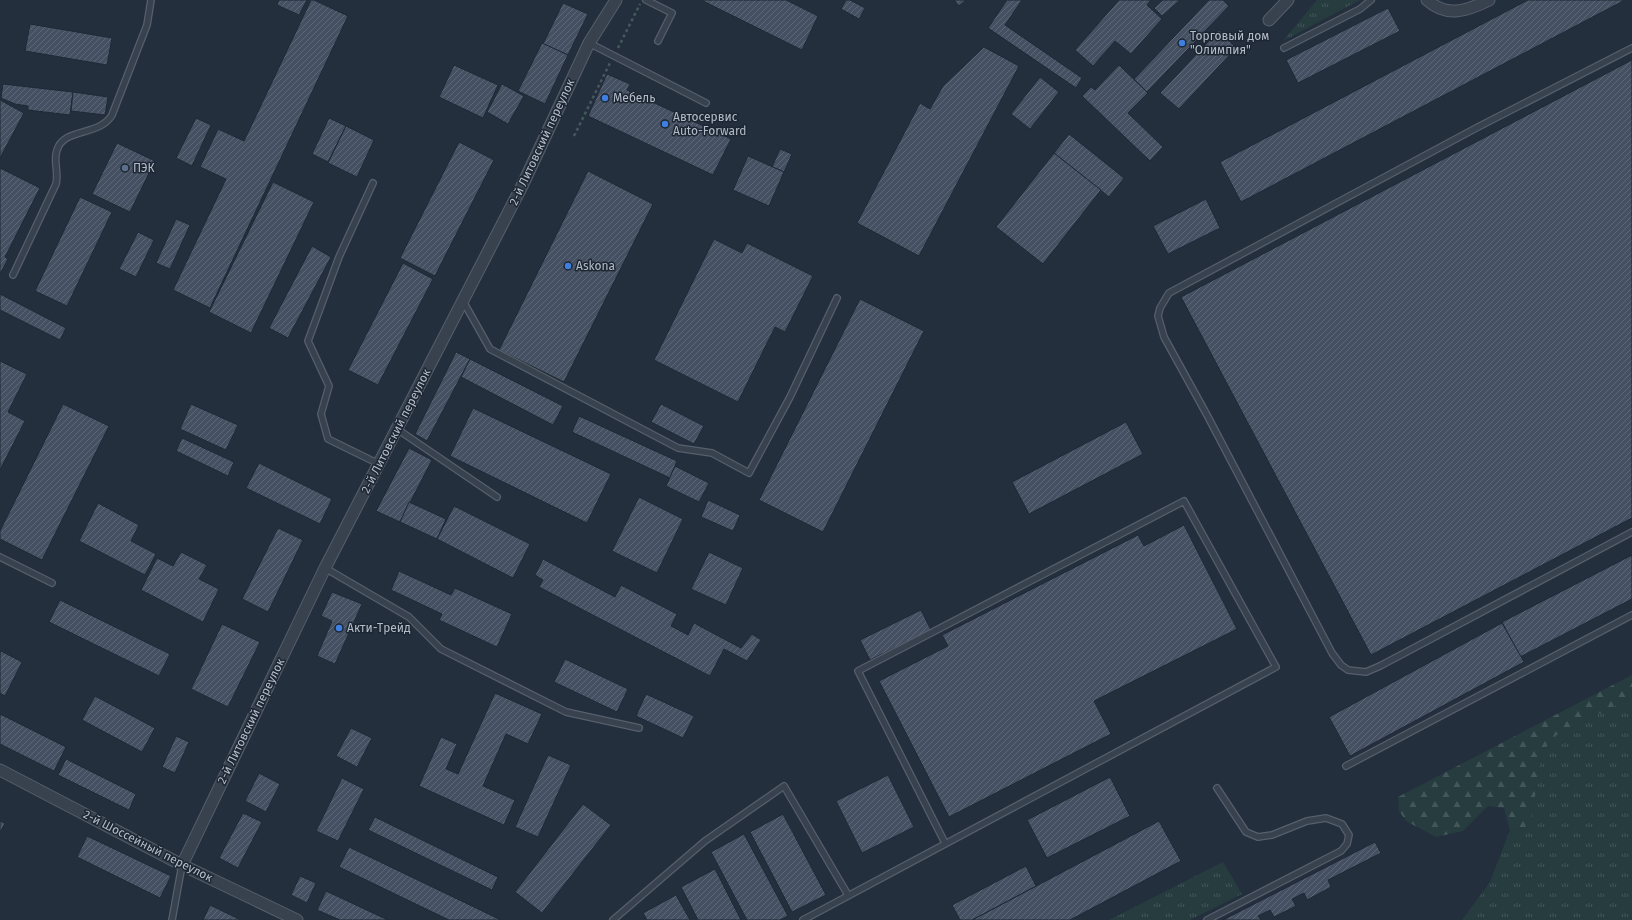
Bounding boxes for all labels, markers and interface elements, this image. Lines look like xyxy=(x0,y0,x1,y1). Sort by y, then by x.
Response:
place label: Торговый дом "Олимпия" xyxy=(1190,29,1269,57)
marker: Торговый дом "Олимпия" xyxy=(1177,38,1187,48)
street label: 2-й Литовский переулок xyxy=(507,76,578,207)
place label: Мебель xyxy=(613,91,655,105)
marker: Мебель xyxy=(600,93,610,103)
place label: Автосервис Auto-Forward xyxy=(673,110,746,138)
marker: Автосервис Auto-Forward xyxy=(660,119,670,129)
place label: ПЭК xyxy=(133,161,155,175)
marker: ПЭК xyxy=(120,163,130,173)
place label: Askona xyxy=(576,259,615,273)
marker: Askona xyxy=(563,261,573,271)
street label: 2-й Литовский переулок xyxy=(358,366,434,496)
place label: Акти-Трейд xyxy=(347,621,411,635)
marker: Акти-Трейд xyxy=(334,623,344,633)
street label: 2-й Литовский переулок xyxy=(215,655,288,786)
street label: 2-й Шоссейный переулок xyxy=(81,807,216,885)

